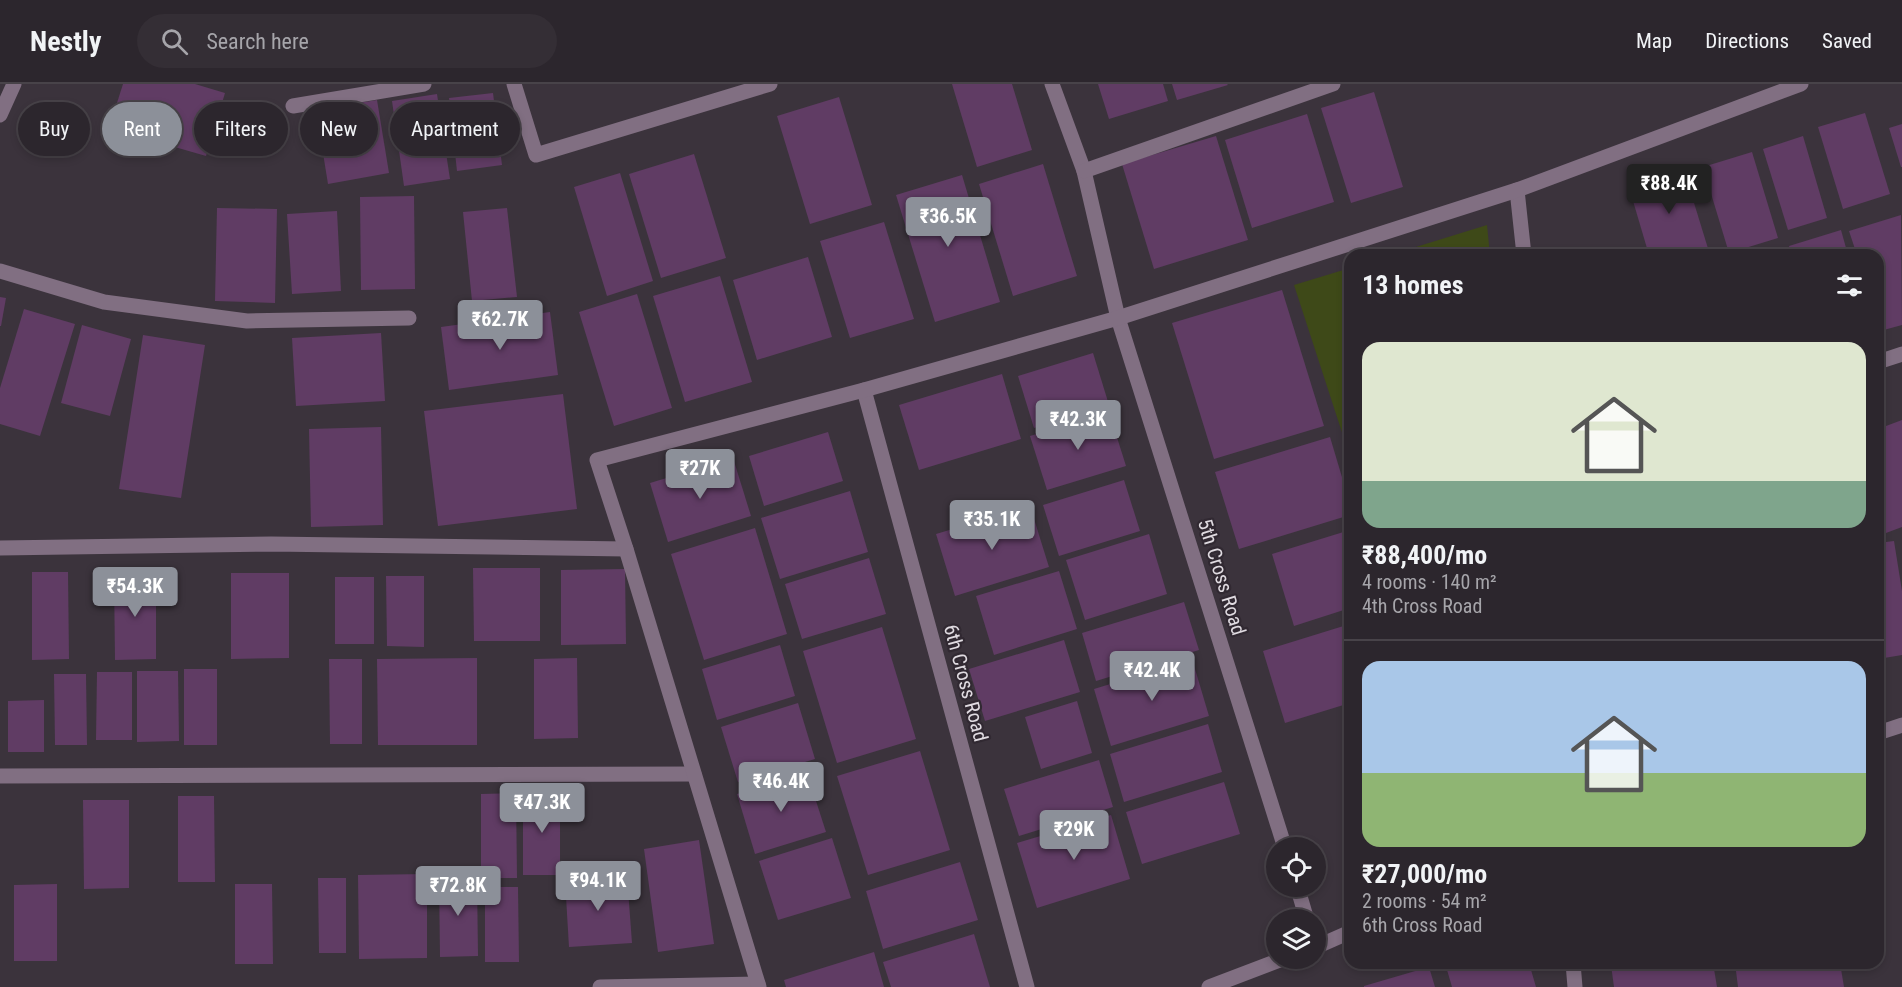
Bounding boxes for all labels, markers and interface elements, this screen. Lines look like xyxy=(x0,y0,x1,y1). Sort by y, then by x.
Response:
search box xyxy=(137,14,557,68)
text: Nestly xyxy=(30,25,101,58)
icon: search xyxy=(158,25,191,58)
text: Search here xyxy=(206,29,309,54)
text: Map xyxy=(1636,29,1672,53)
text: Directions xyxy=(1705,29,1789,53)
text: Saved xyxy=(1822,29,1872,53)
chip: Buy xyxy=(18,102,90,156)
chip: Rent xyxy=(102,102,182,156)
chip: Filters xyxy=(194,102,288,156)
chip: New xyxy=(300,102,378,156)
chip: Apartment xyxy=(390,102,520,156)
pin: ₹88.4K xyxy=(1620,164,1718,215)
text: ₹88.4K xyxy=(1641,171,1697,195)
pin: ₹36.5K xyxy=(899,197,997,248)
text: ₹36.5K xyxy=(920,204,976,228)
icon: filters xyxy=(1833,269,1866,302)
text: 13 homes xyxy=(1362,270,1464,300)
pin: ₹62.7K xyxy=(451,300,549,351)
text: ₹62.7K xyxy=(472,307,528,331)
icon: home xyxy=(1560,381,1668,489)
pin: ₹42.3K xyxy=(1029,400,1127,451)
text: ₹42.3K xyxy=(1050,407,1106,431)
pin: ₹27K xyxy=(664,449,736,500)
text: ₹27K xyxy=(680,456,720,480)
pin: ₹35.1K xyxy=(943,500,1041,551)
text: ₹35.1K xyxy=(964,507,1020,531)
street label: 5th Cross Road xyxy=(1193,516,1251,638)
text: ₹88,400/mo xyxy=(1362,540,1487,570)
pin: ₹54.3K xyxy=(86,567,184,618)
text: 4 rooms · 140 m² xyxy=(1362,570,1497,594)
text: ₹54.3K xyxy=(107,574,163,598)
text: 4th Cross Road xyxy=(1362,594,1482,618)
street label: 6th Cross Road xyxy=(939,622,993,744)
pin: ₹42.4K xyxy=(1103,651,1201,702)
text: ₹42.4K xyxy=(1124,658,1180,682)
icon: home xyxy=(1560,700,1668,808)
pin: ₹46.4K xyxy=(732,762,830,813)
text: ₹46.4K xyxy=(753,769,809,793)
pin: ₹47.3K xyxy=(493,783,591,834)
text: ₹47.3K xyxy=(514,790,570,814)
pin: ₹29K xyxy=(1038,810,1110,861)
text: ₹29K xyxy=(1054,817,1094,841)
map controls xyxy=(1266,837,1326,969)
button: locate xyxy=(1266,837,1326,897)
text: ₹27,000/mo xyxy=(1362,859,1487,889)
pin: ₹94.1K xyxy=(549,861,647,912)
pin: ₹72.8K xyxy=(409,866,507,917)
text: ₹94.1K xyxy=(570,868,626,892)
text: ₹72.8K xyxy=(430,873,486,897)
text: 2 rooms · 54 m² xyxy=(1362,889,1487,913)
button: layers xyxy=(1266,909,1326,969)
text: 6th Cross Road xyxy=(1362,913,1482,937)

